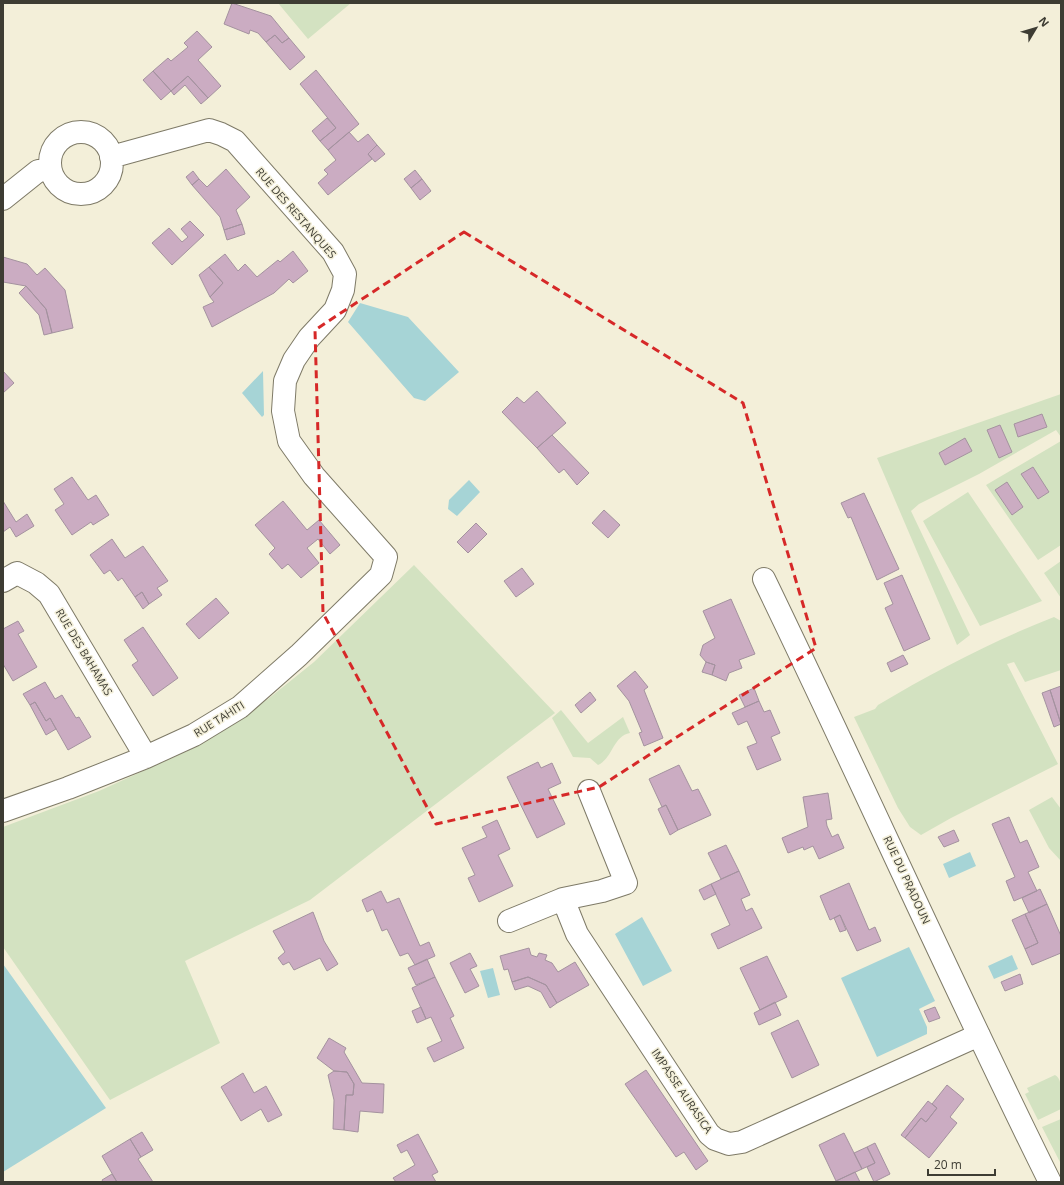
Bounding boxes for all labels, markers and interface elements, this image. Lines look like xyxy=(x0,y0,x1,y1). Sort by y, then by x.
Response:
north arrow xyxy=(1016,8,1056,48)
text: N xyxy=(1036,13,1053,30)
street label: RUE DES RESTANQUES xyxy=(253,164,340,261)
street label: RUE DES BAHAMAS xyxy=(53,606,116,698)
street label: RUE TAHITI xyxy=(191,697,247,740)
street label: RUE DU PRADOUN xyxy=(880,833,935,926)
street label: IMPASSE AURASICA xyxy=(648,1045,716,1136)
scale bar xyxy=(928,1151,995,1177)
text: 20 m xyxy=(934,1156,962,1173)

